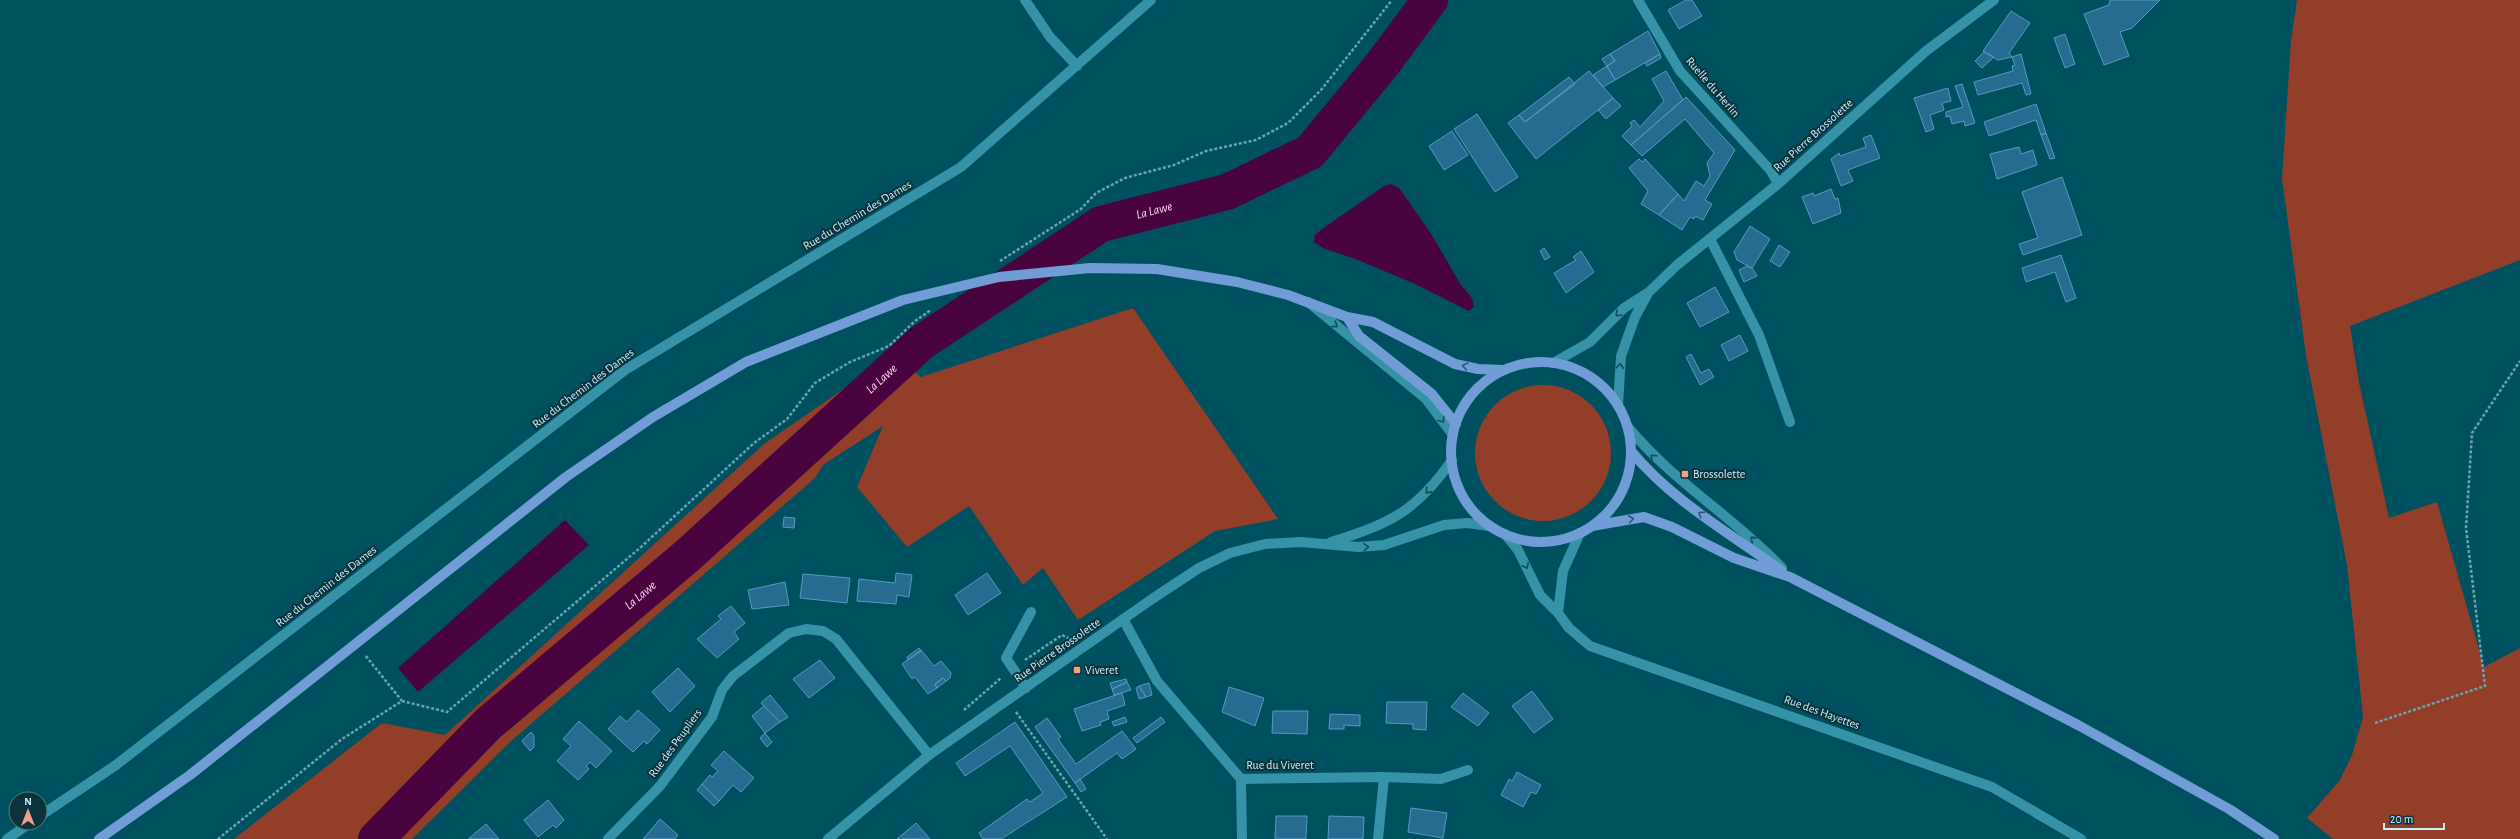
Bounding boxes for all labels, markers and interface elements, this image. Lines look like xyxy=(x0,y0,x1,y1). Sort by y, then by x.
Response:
street label: Ruelle du Herlin xyxy=(1684,55,1742,119)
street label: Rue Pierre Brossolette xyxy=(1771,96,1855,174)
street label: Rue du Chemin des Dames xyxy=(801,178,913,252)
water label: La Lawe xyxy=(1135,200,1174,221)
one-way arrow xyxy=(1615,310,1623,317)
one-way arrow xyxy=(1331,320,1338,328)
street label: Rue du Chemin des Dames xyxy=(530,346,636,430)
water label: La Lawe xyxy=(864,362,900,396)
one-way arrow xyxy=(1462,363,1468,371)
one-way arrow xyxy=(1615,363,1624,369)
one-way arrow xyxy=(1437,415,1444,422)
one-way arrow xyxy=(1650,454,1658,461)
place label: Brossolette xyxy=(1693,468,1745,480)
marker: Brossolette xyxy=(1680,469,1690,479)
one-way arrow xyxy=(1425,486,1433,494)
one-way arrow xyxy=(1699,512,1706,519)
one-way arrow xyxy=(1628,514,1634,523)
one-way arrow xyxy=(1751,536,1758,543)
one-way arrow xyxy=(1363,542,1369,551)
street label: Rue du Chemin des Dames xyxy=(273,543,379,629)
one-way arrow xyxy=(1521,562,1529,569)
water label: La Lawe xyxy=(622,578,659,612)
street label: Rue Pierre Brossolette xyxy=(1012,616,1102,684)
place label: Viveret xyxy=(1085,664,1118,676)
marker: Viveret xyxy=(1072,665,1082,675)
street label: Rue des Hayettes xyxy=(1782,693,1861,732)
street label: Rue des Peupliers xyxy=(646,707,704,779)
street label: Rue du Viveret xyxy=(1246,759,1314,771)
north arrow xyxy=(8,791,48,831)
text: N xyxy=(24,796,32,807)
scale bar xyxy=(2384,805,2444,831)
text: 20 m xyxy=(2390,813,2413,825)

